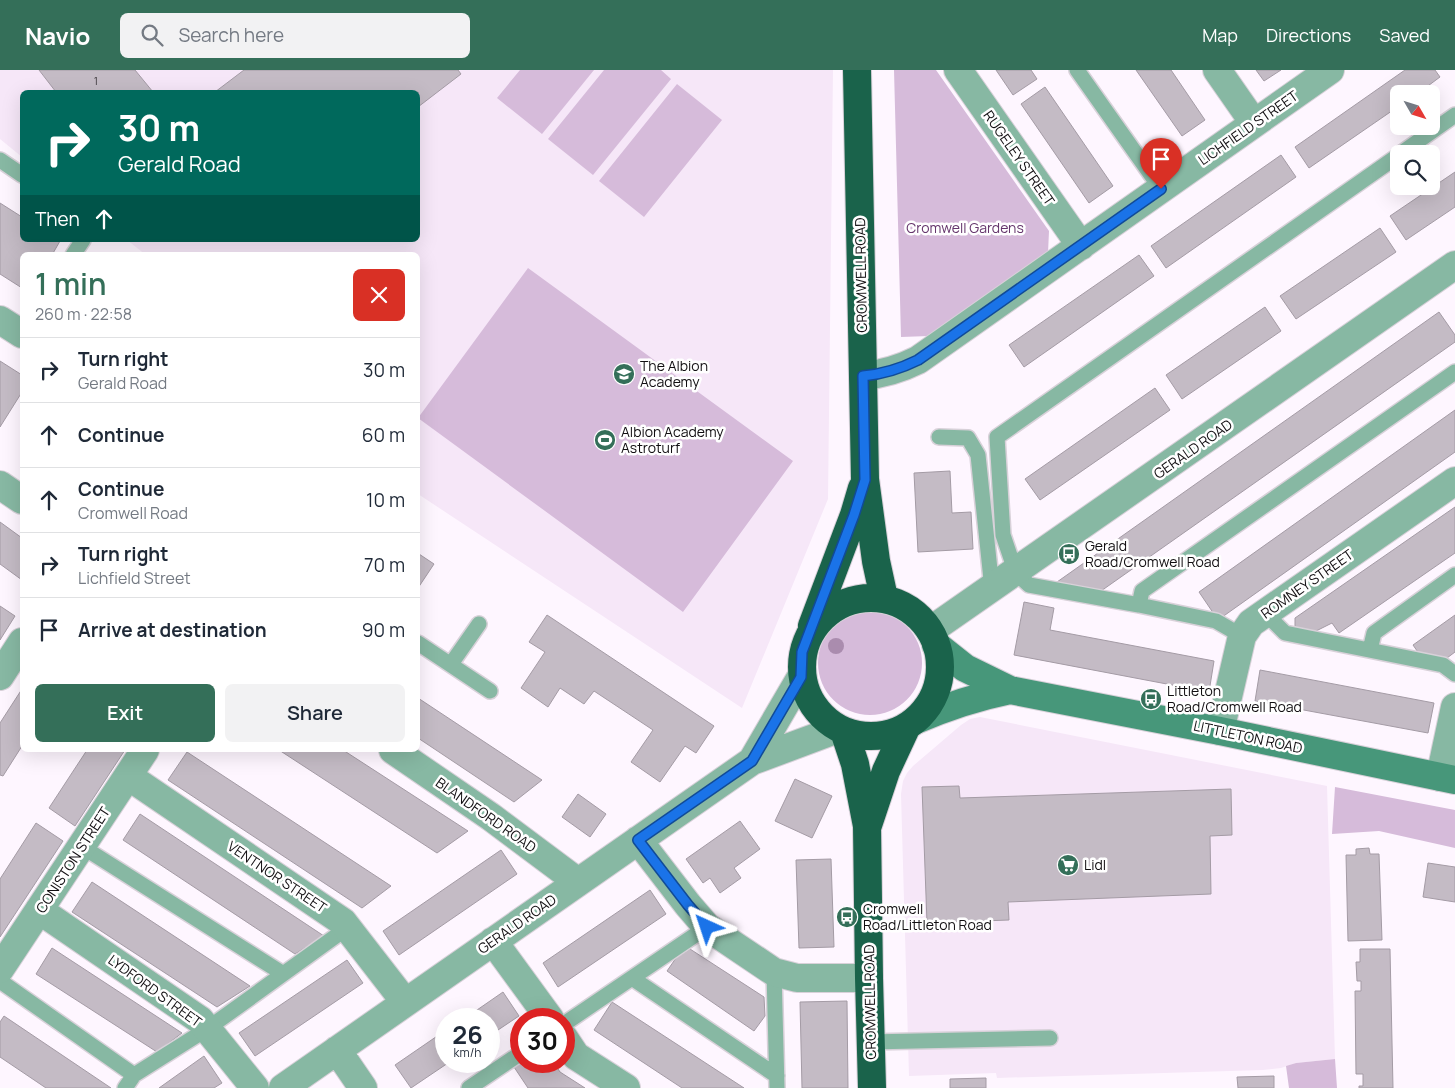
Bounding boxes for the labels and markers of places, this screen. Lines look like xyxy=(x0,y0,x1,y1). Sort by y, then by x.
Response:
pin xyxy=(1140,138,1182,189)
place label: The Albion Academy xyxy=(640,356,708,391)
school or university icon: The Albion Academy xyxy=(612,362,636,386)
place label: Albion Academy Astroturf xyxy=(621,422,724,457)
sports icon: Albion Academy Astroturf xyxy=(593,428,617,452)
place label: Gerald Road/Cromwell Road xyxy=(1085,536,1220,571)
bus stop icon: Gerald Road/Cromwell Road xyxy=(1057,542,1081,566)
place label: Littleton Road/Cromwell Road xyxy=(1167,681,1302,716)
bus stop icon: Littleton Road/Cromwell Road xyxy=(1139,687,1163,711)
supermarket icon: Lidl xyxy=(1056,853,1080,877)
place label: Lidl xyxy=(1084,855,1106,874)
place label: Cromwell Road/Littleton Road xyxy=(863,899,992,934)
bus stop icon: Cromwell Road/Littleton Road xyxy=(835,905,859,929)

